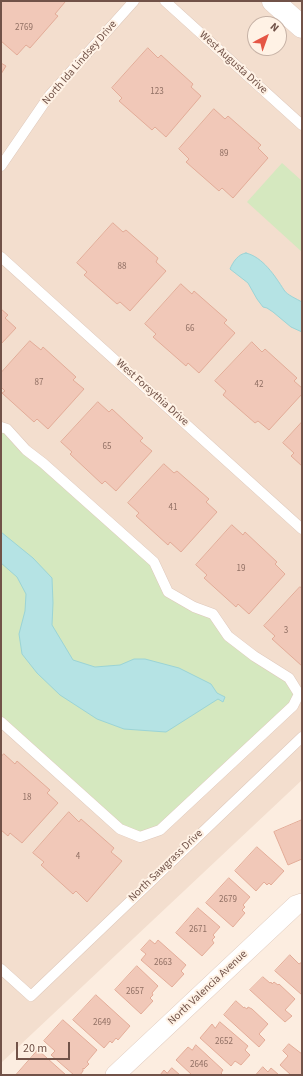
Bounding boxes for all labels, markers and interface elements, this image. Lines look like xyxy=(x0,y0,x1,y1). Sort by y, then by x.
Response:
north arrow xyxy=(247,16,287,56)
street label: North Ida Lindsey Drive xyxy=(40,18,120,108)
text: N xyxy=(267,19,282,35)
house number: 2769 xyxy=(15,23,33,33)
street label: West Augusta Drive xyxy=(196,29,270,97)
house number: 123 xyxy=(150,87,164,97)
house number: 89 xyxy=(220,149,228,159)
house number: 88 xyxy=(118,262,126,272)
house number: 66 xyxy=(186,324,194,334)
street label: West Forsythia Drive xyxy=(113,357,191,429)
house number: 87 xyxy=(35,378,43,388)
house number: 42 xyxy=(255,380,263,390)
house number: 65 xyxy=(103,442,111,452)
house number: 41 xyxy=(169,503,177,513)
house number: 19 xyxy=(237,564,245,574)
house number: 3 xyxy=(284,626,288,636)
house number: 18 xyxy=(23,793,31,803)
street label: North Sawgrass Drive xyxy=(126,827,206,905)
house number: 4 xyxy=(76,852,80,862)
house number: 2679 xyxy=(219,895,237,905)
house number: 2671 xyxy=(189,925,207,935)
street label: North Valencia Avenue xyxy=(166,948,250,1028)
house number: 2663 xyxy=(154,958,172,968)
house number: 2657 xyxy=(126,987,144,997)
house number: 2649 xyxy=(93,1018,111,1028)
scale bar xyxy=(18,1034,72,1060)
house number: 2652 xyxy=(215,1037,233,1047)
text: 20 m xyxy=(23,1040,47,1057)
house number: 2646 xyxy=(190,1060,208,1070)

